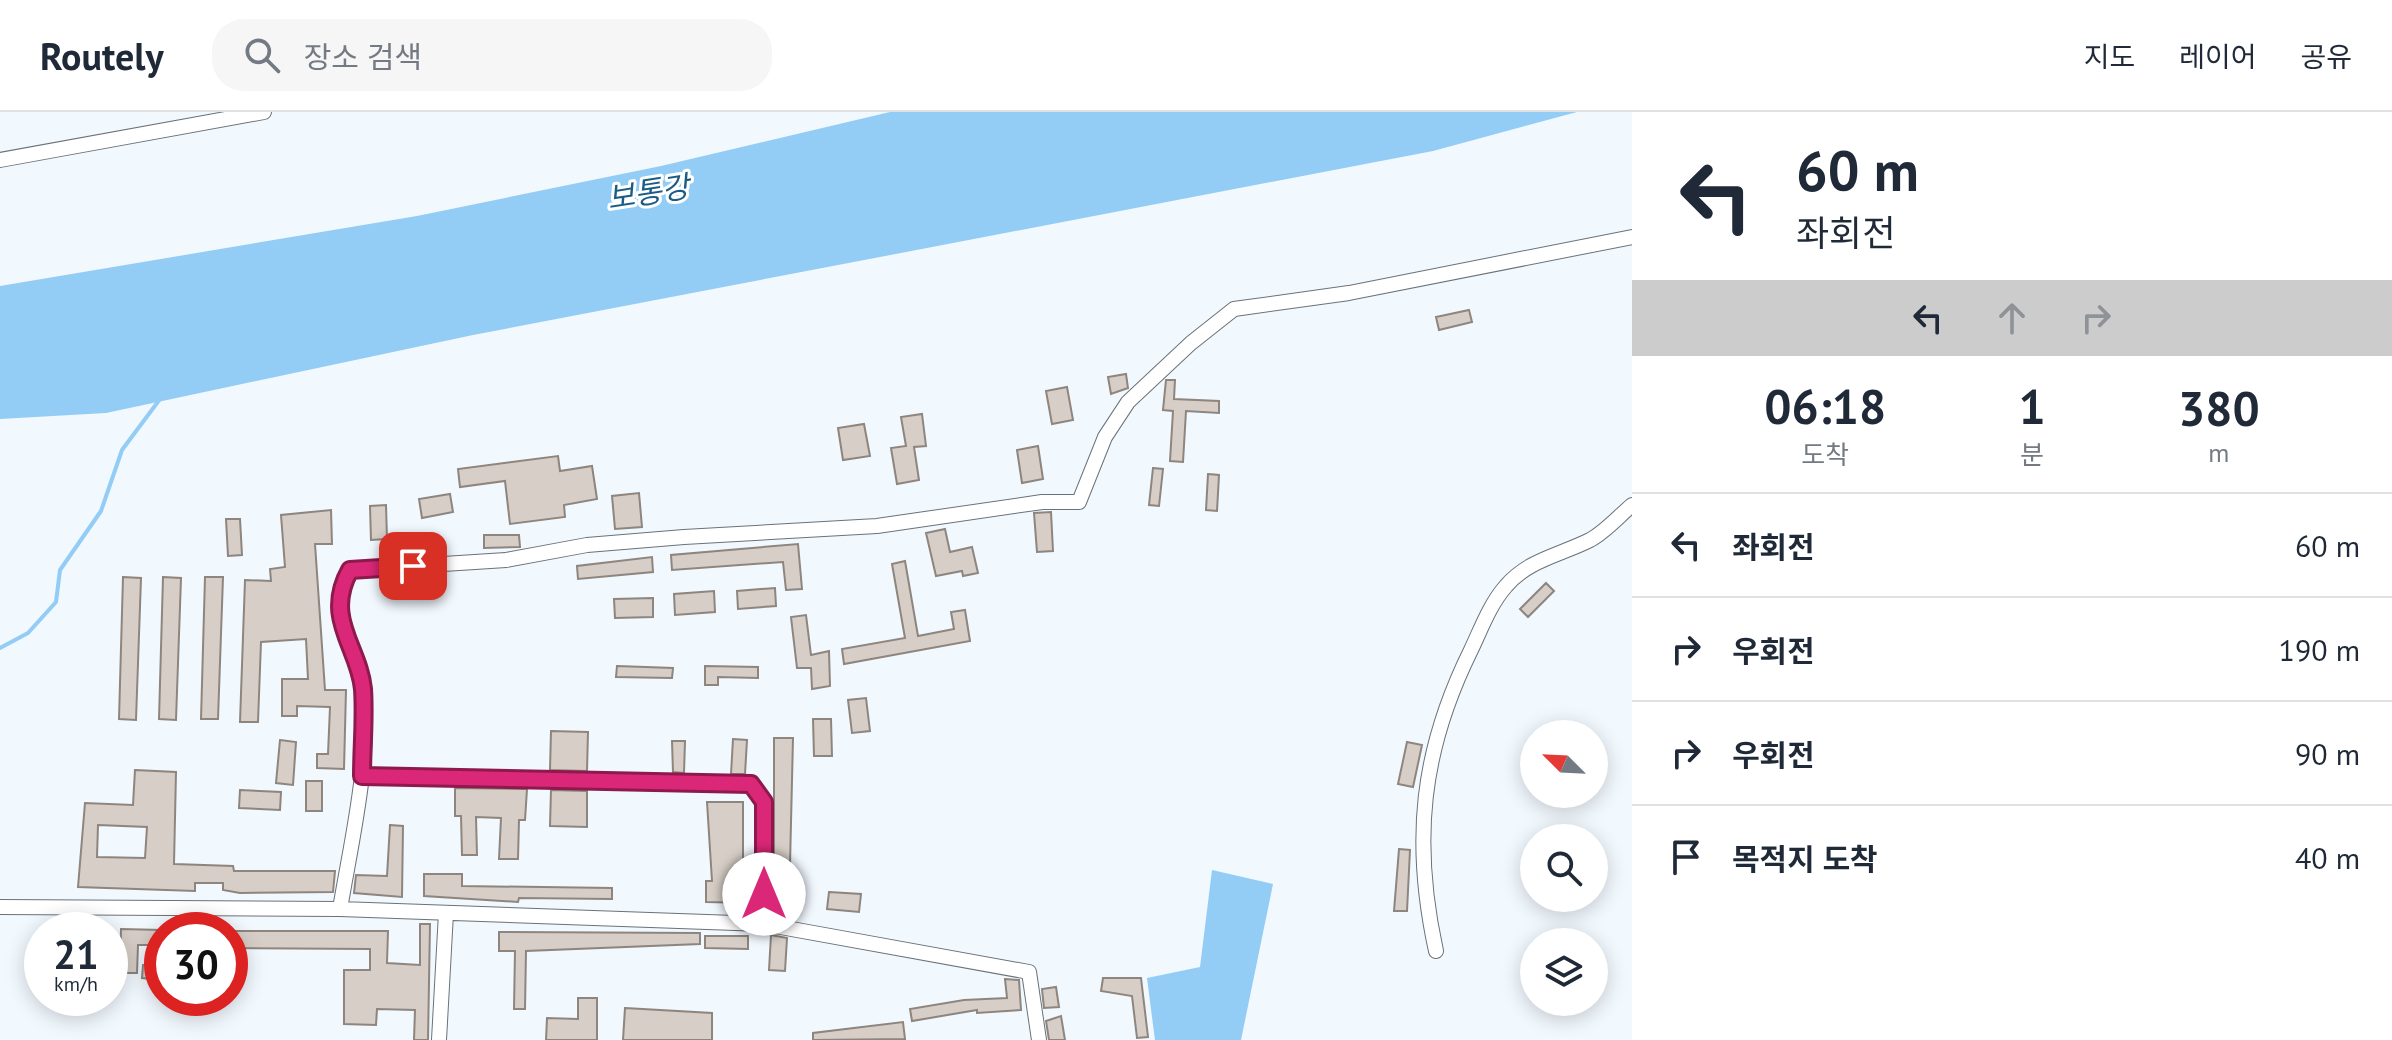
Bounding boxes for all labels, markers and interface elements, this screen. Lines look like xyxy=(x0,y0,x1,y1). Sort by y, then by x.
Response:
search box xyxy=(212,19,772,91)
text: Routely xyxy=(40,31,164,80)
icon: search xyxy=(240,33,284,77)
text: 장소 검색 xyxy=(304,37,422,76)
text: 지도 xyxy=(2084,38,2135,75)
text: 레이어 xyxy=(2179,38,2256,75)
text: 공유 xyxy=(2300,38,2352,75)
text: 60 m xyxy=(1796,134,1919,206)
icon: left xyxy=(1664,144,1768,248)
water label: 보통강 xyxy=(604,165,695,217)
text: 좌회전 xyxy=(1796,209,1895,256)
icon: left xyxy=(1906,296,1950,340)
icon: ahead xyxy=(1990,296,2034,340)
icon: right xyxy=(2074,296,2118,340)
text: 06:18 xyxy=(1764,375,1886,437)
text: 1 xyxy=(2018,375,2046,437)
text: 380 xyxy=(2178,377,2260,439)
text: m xyxy=(2208,436,2229,469)
text: 도착 xyxy=(1801,438,1849,471)
text: 분 xyxy=(2020,438,2044,471)
icon: left xyxy=(1664,523,1708,567)
text: 60 m xyxy=(2295,526,2360,565)
text: 좌회전 xyxy=(1732,527,1815,566)
pin xyxy=(379,532,447,600)
icon: arrive xyxy=(391,544,435,588)
icon: right xyxy=(1664,627,1708,671)
text: 190 m xyxy=(2279,630,2360,669)
text: 우회전 xyxy=(1732,631,1815,670)
north arrow xyxy=(1520,720,1608,808)
map controls xyxy=(1520,720,1608,1016)
icon: right xyxy=(1664,731,1708,775)
text: 90 m xyxy=(2295,734,2360,773)
text: 우회전 xyxy=(1732,735,1815,774)
button: search xyxy=(1520,824,1608,912)
icon: arrive xyxy=(1664,835,1708,879)
text: 40 m xyxy=(2295,838,2360,877)
text: 목적지 도착 xyxy=(1732,839,1878,878)
position arrow xyxy=(722,852,806,936)
speed limit sign: 30 xyxy=(144,912,248,1016)
text: 21 xyxy=(53,928,99,980)
button: layers xyxy=(1520,928,1608,1016)
text: km/h xyxy=(54,971,98,997)

